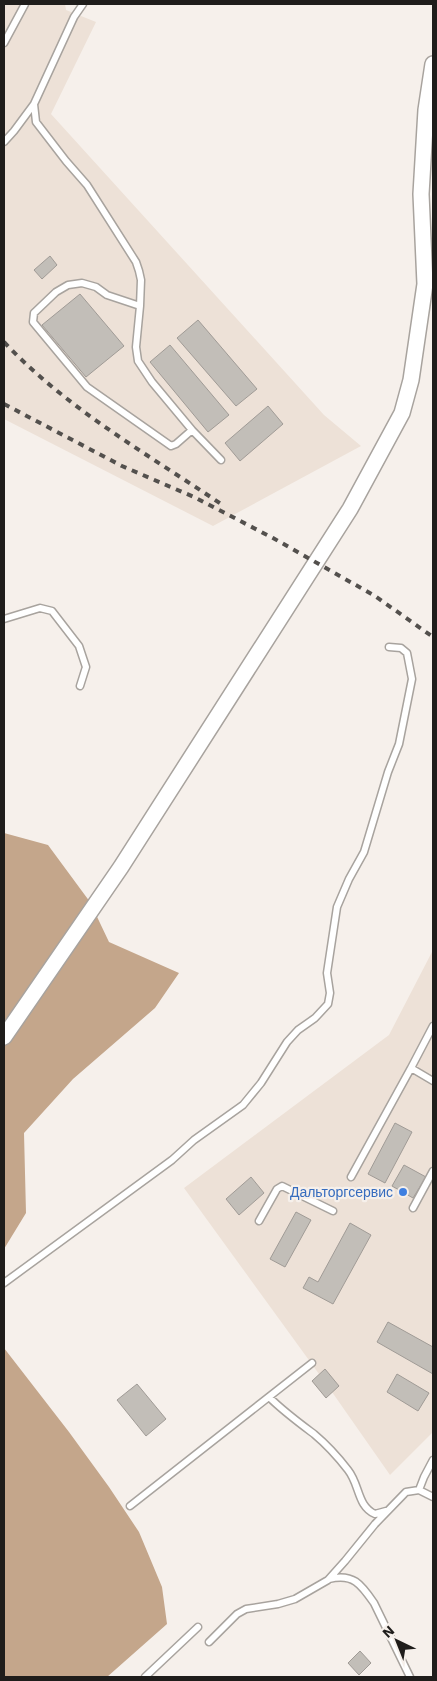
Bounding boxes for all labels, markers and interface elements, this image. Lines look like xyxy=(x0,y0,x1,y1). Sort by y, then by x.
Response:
place label: Дальторгсервис xyxy=(290,1184,393,1200)
marker: Дальторгсервис xyxy=(397,1186,409,1198)
north arrow xyxy=(372,1616,422,1666)
text: N xyxy=(379,1622,397,1641)

